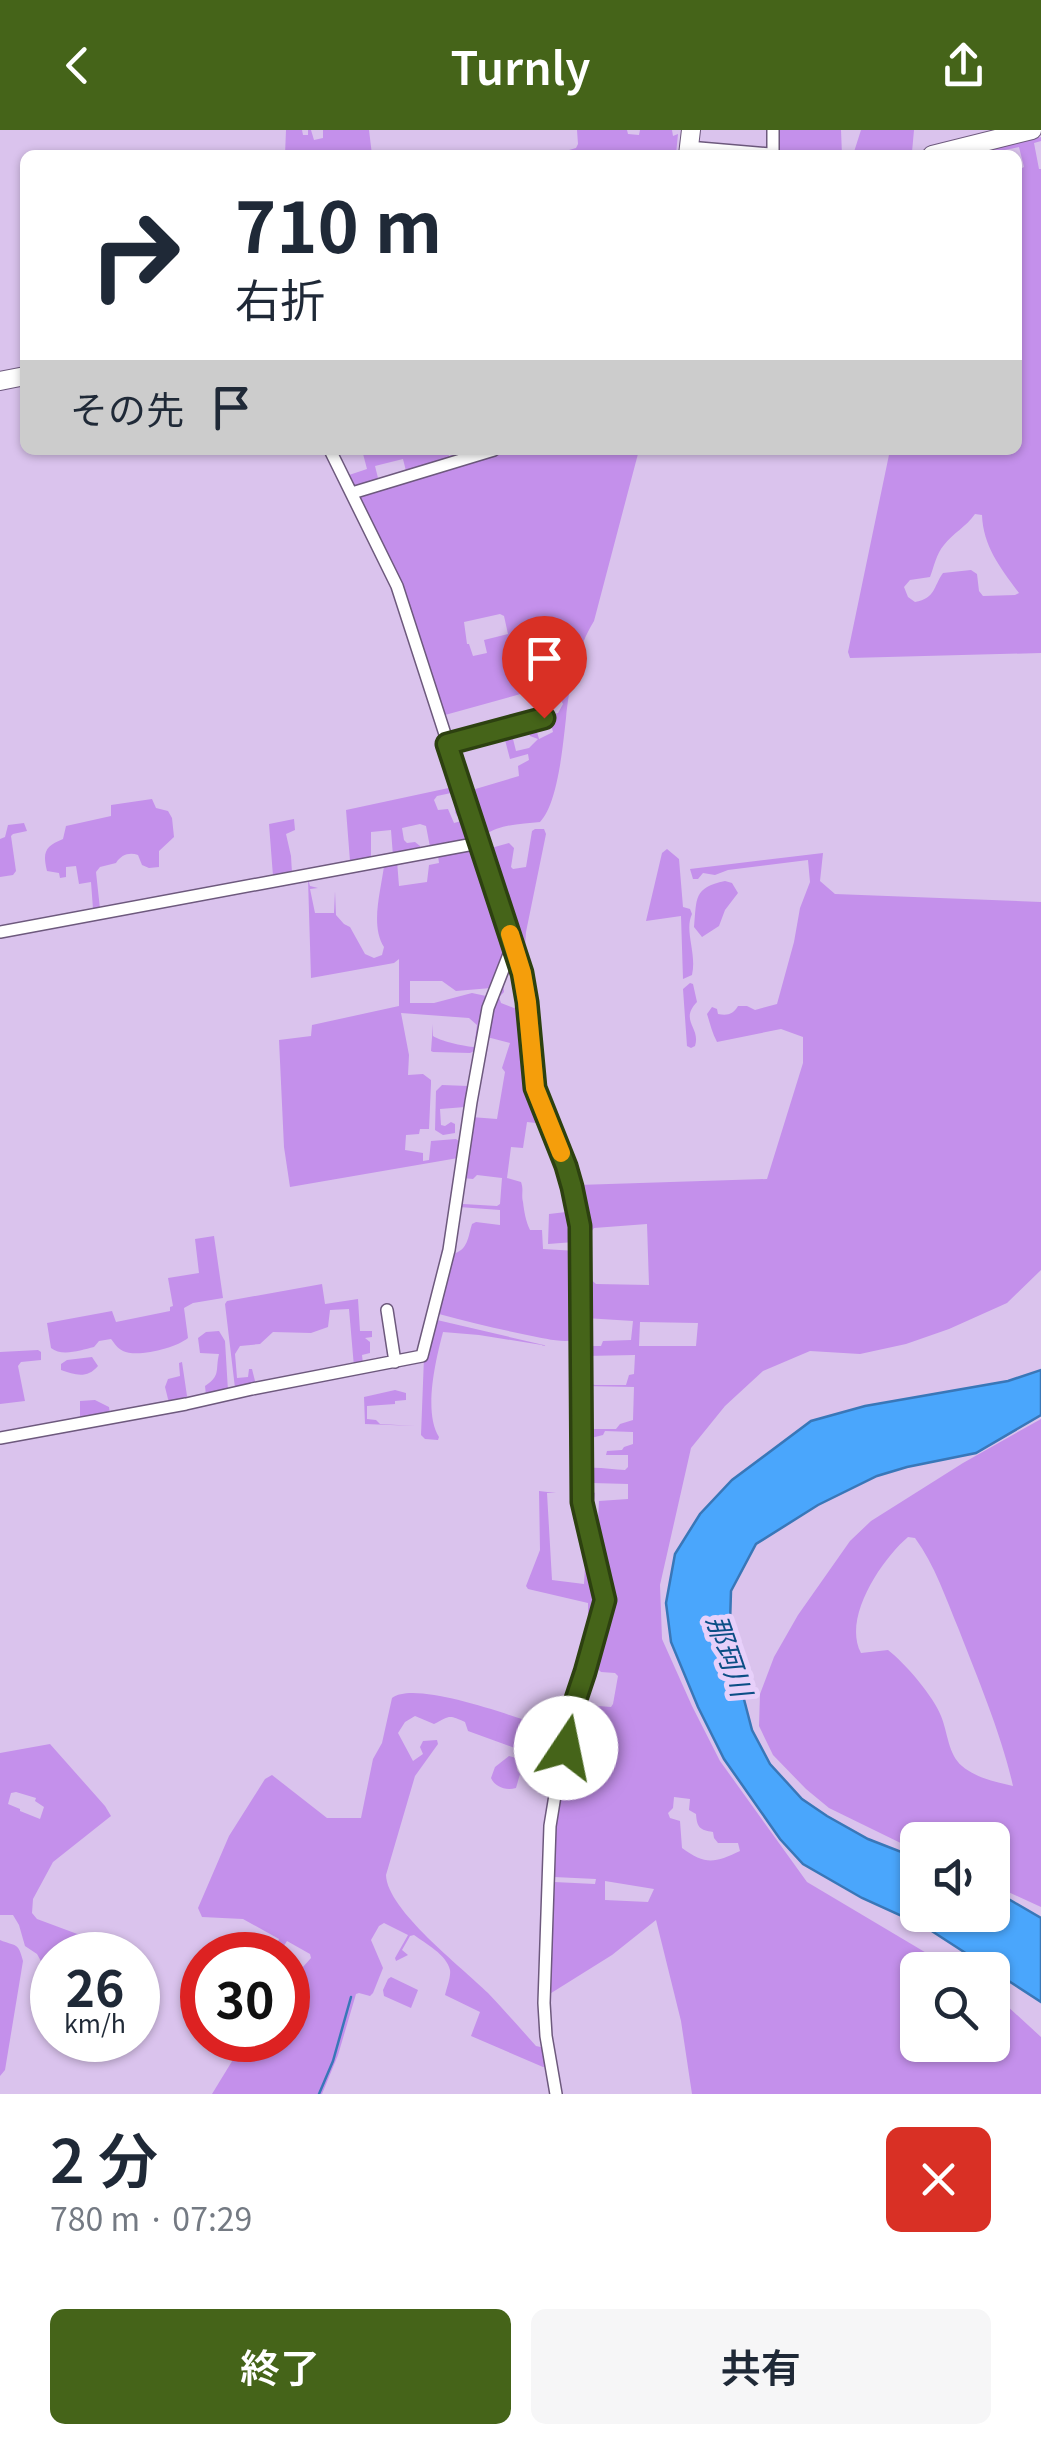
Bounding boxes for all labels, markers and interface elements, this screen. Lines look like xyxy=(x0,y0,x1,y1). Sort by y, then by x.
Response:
text: Turnly xyxy=(450,33,591,98)
icon: back xyxy=(50,38,105,93)
icon: share xyxy=(936,38,991,93)
text: 710 m xyxy=(235,172,442,273)
icon: right xyxy=(70,190,200,320)
text: 右折 xyxy=(235,265,325,330)
text: その先 xyxy=(70,380,184,435)
icon: arrive xyxy=(204,380,259,435)
pin xyxy=(502,616,587,719)
icon: arrive xyxy=(517,631,572,686)
water label: 那珂川 xyxy=(698,1609,765,1704)
position arrow xyxy=(514,1696,618,1800)
map controls xyxy=(900,1822,1010,2062)
button: sound xyxy=(900,1822,1010,1932)
speed limit sign: 30 xyxy=(180,1932,310,2062)
text: 26 xyxy=(66,1949,125,2021)
button: search xyxy=(900,1952,1010,2062)
text: km/h xyxy=(64,2004,126,2040)
text: 2 分 xyxy=(50,2113,158,2200)
button: close xyxy=(886,2127,991,2232)
text: 780 m · 07:29 xyxy=(50,2194,252,2240)
button: 終了 xyxy=(50,2309,511,2424)
button: 共有 xyxy=(531,2309,991,2424)

